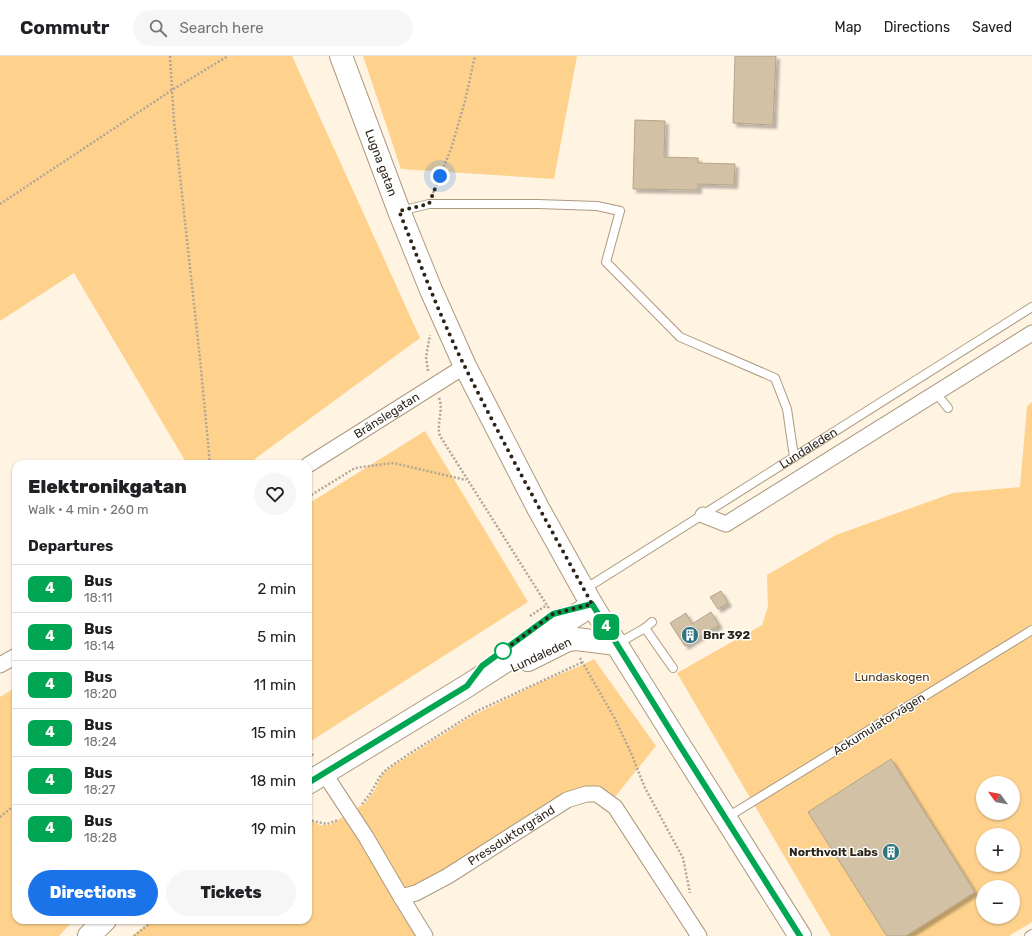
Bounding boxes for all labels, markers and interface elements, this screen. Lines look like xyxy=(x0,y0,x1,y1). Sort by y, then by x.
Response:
search box xyxy=(133,10,413,46)
text: Commutr xyxy=(20,16,109,39)
icon: search xyxy=(147,17,169,39)
text: Search here xyxy=(179,19,264,37)
text: Map xyxy=(835,19,862,36)
text: Directions xyxy=(884,19,950,36)
text: Saved xyxy=(972,19,1012,36)
street label: Lugna gatan xyxy=(362,127,400,198)
your location xyxy=(430,166,450,186)
street label: Bränslegatan xyxy=(351,390,422,441)
street label: Lundaleden xyxy=(777,425,840,472)
button: heart xyxy=(254,473,296,515)
text: Elektronikgatan xyxy=(28,475,187,498)
text: Walk · 4 min · 260 m xyxy=(28,502,149,517)
text: Departures xyxy=(28,537,113,555)
text: Bus xyxy=(84,572,112,590)
text: 4 xyxy=(45,580,55,597)
text: 2 min xyxy=(257,580,296,598)
text: 18:11 xyxy=(84,590,112,605)
line badge: 4 xyxy=(593,614,619,640)
text: 4 xyxy=(601,618,611,635)
text: Bus xyxy=(84,620,112,638)
building icon: Bnr 392 xyxy=(680,625,700,645)
text: 4 xyxy=(45,628,55,645)
text: 5 min xyxy=(257,628,296,646)
place label: Bnr 392 xyxy=(703,628,751,642)
street label: Lundaleden xyxy=(508,635,574,675)
text: 18:14 xyxy=(84,638,115,653)
unlabelled marker xyxy=(494,642,512,660)
text: Bus xyxy=(84,668,112,686)
park label: Lundaskogen xyxy=(855,670,929,684)
text: 4 xyxy=(45,676,55,693)
text: 11 min xyxy=(253,676,296,694)
text: 18:20 xyxy=(84,686,117,701)
street label: Ackumulatorvägen xyxy=(830,690,928,758)
text: Bus xyxy=(84,716,112,734)
text: 4 xyxy=(45,724,55,741)
text: 15 min xyxy=(251,724,296,742)
text: 18:24 xyxy=(84,734,117,749)
text: Bus xyxy=(84,764,112,782)
text: 4 xyxy=(45,772,55,789)
text: 18 min xyxy=(250,772,296,790)
north arrow xyxy=(976,776,1020,820)
map controls xyxy=(976,776,1020,924)
text: 18:27 xyxy=(84,782,115,797)
street label: Pressduktorgränd xyxy=(465,803,557,868)
text: Bus xyxy=(84,812,112,830)
text: 4 xyxy=(45,820,55,837)
text: 19 min xyxy=(251,820,296,838)
button: + xyxy=(976,828,1020,872)
text: 18:28 xyxy=(84,830,117,845)
building icon: Northvolt Labs xyxy=(881,842,901,862)
place label: Northvolt Labs xyxy=(789,845,878,859)
button: Directions xyxy=(28,870,158,916)
button: Tickets xyxy=(166,870,296,916)
button: − xyxy=(976,880,1020,924)

